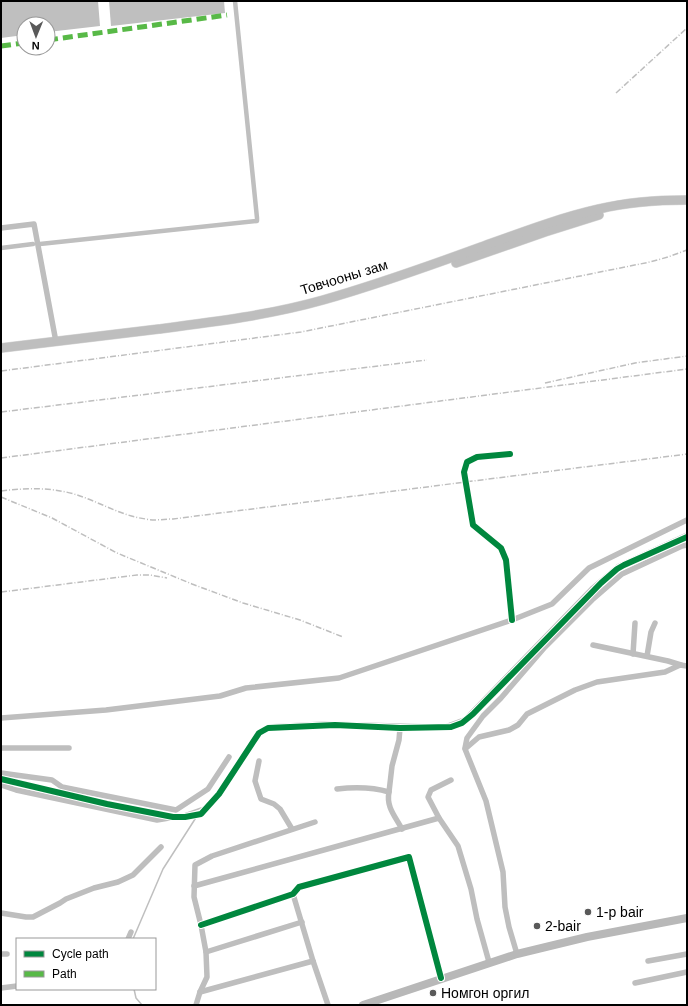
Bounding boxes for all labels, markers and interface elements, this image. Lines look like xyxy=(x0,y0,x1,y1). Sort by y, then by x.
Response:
north arrow xyxy=(16,16,56,56)
text: N xyxy=(32,40,40,52)
street label: Товчооны зам xyxy=(298,256,390,298)
place label: 1-p bair xyxy=(596,904,644,920)
marker: 1-p bair xyxy=(583,907,593,917)
place label: 2-bair xyxy=(545,918,581,934)
marker: 2-bair xyxy=(532,921,542,931)
legend xyxy=(16,938,156,990)
text: Cycle path xyxy=(52,947,109,961)
text: Path xyxy=(52,967,77,981)
place label: Номгон оргил xyxy=(441,985,529,1001)
marker: Номгон оргил xyxy=(428,988,438,998)

